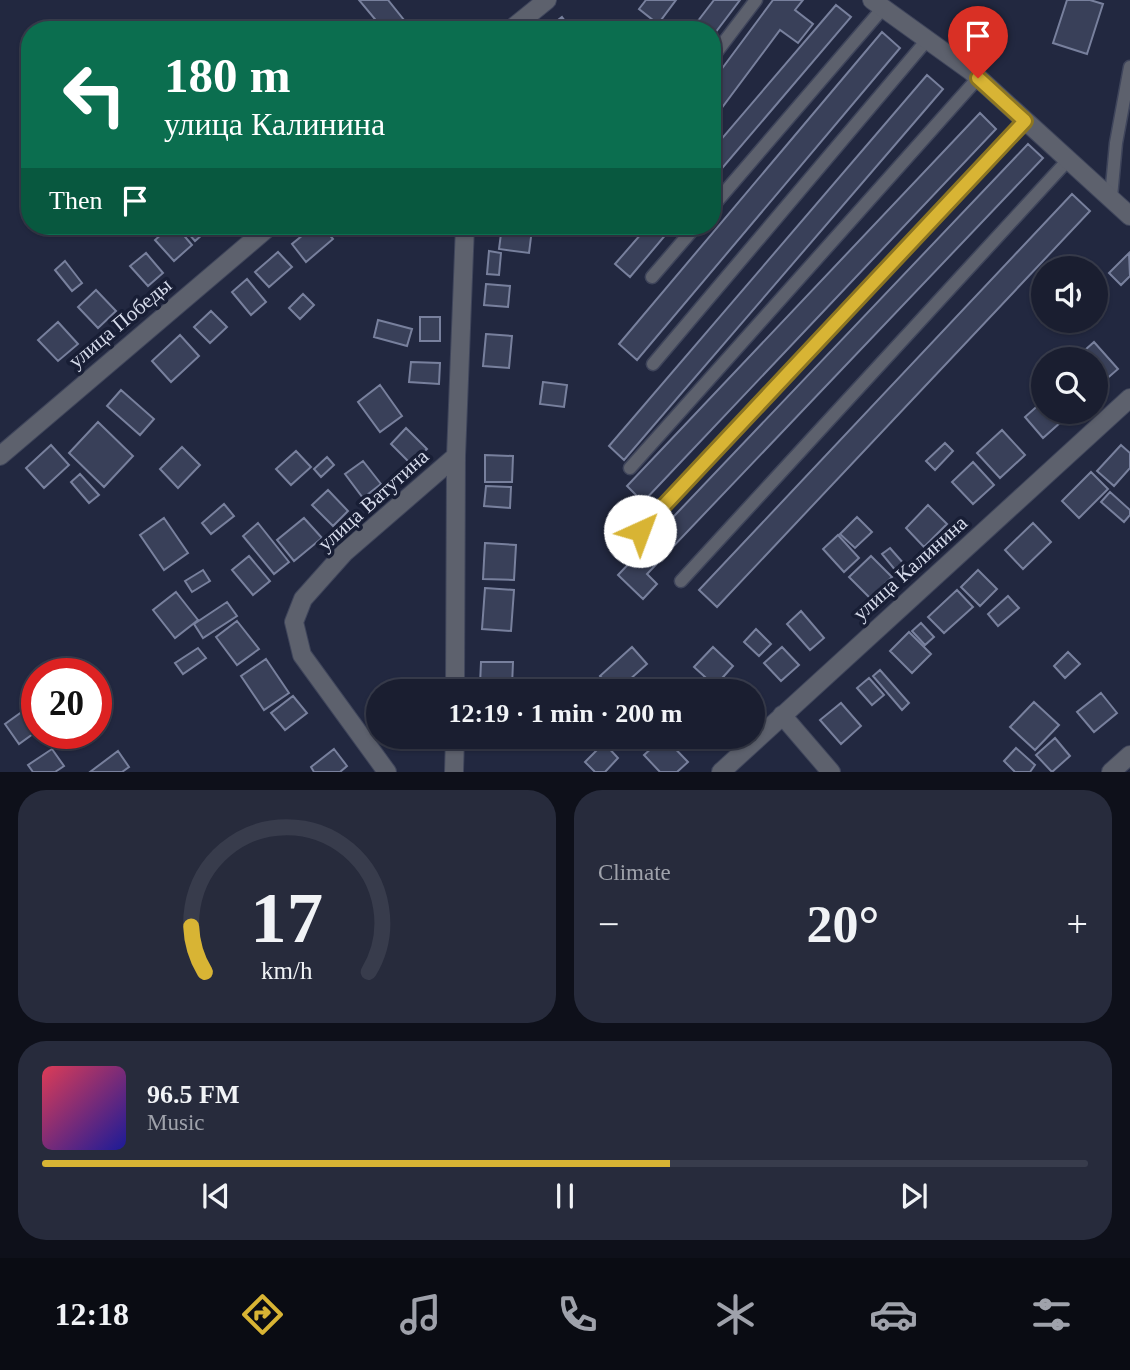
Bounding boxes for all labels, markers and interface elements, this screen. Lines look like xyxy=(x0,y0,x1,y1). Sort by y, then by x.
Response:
pin xyxy=(948,6,1008,78)
icon: arrive xyxy=(959,17,997,55)
text: 180 m xyxy=(164,48,291,103)
icon: left xyxy=(49,49,140,140)
text: улица Калинина xyxy=(164,106,385,142)
icon: arrive xyxy=(116,182,154,220)
text: Then xyxy=(49,186,102,215)
map controls xyxy=(1031,256,1108,424)
button: sound xyxy=(1031,256,1108,333)
street label: улица Победы xyxy=(64,273,176,373)
button: search xyxy=(1031,347,1108,424)
street label: улица Ватутина xyxy=(313,444,434,556)
position arrow xyxy=(603,494,677,568)
street label: улица Калинина xyxy=(848,510,972,625)
speed limit sign: 20 xyxy=(21,658,112,749)
text: 12:19 · 1 min · 200 m xyxy=(449,699,683,728)
text: Climate xyxy=(598,860,671,885)
text: 17 xyxy=(251,878,323,959)
text: 20° xyxy=(807,896,879,953)
text: − xyxy=(598,903,619,945)
text: + xyxy=(1067,903,1088,945)
text: km/h xyxy=(261,957,313,984)
text: 96.5 FM xyxy=(147,1080,239,1109)
text: Music xyxy=(147,1110,205,1135)
icon: previous xyxy=(197,1177,235,1215)
icon: pause xyxy=(546,1177,584,1215)
icon: next xyxy=(895,1177,933,1215)
icon: directions xyxy=(238,1290,287,1339)
icon: music xyxy=(396,1290,445,1339)
icon: phone xyxy=(553,1290,602,1339)
icon: climate xyxy=(711,1290,760,1339)
icon: car xyxy=(869,1290,918,1339)
icon: filters xyxy=(1027,1290,1076,1339)
text: 12:18 xyxy=(54,1296,129,1332)

